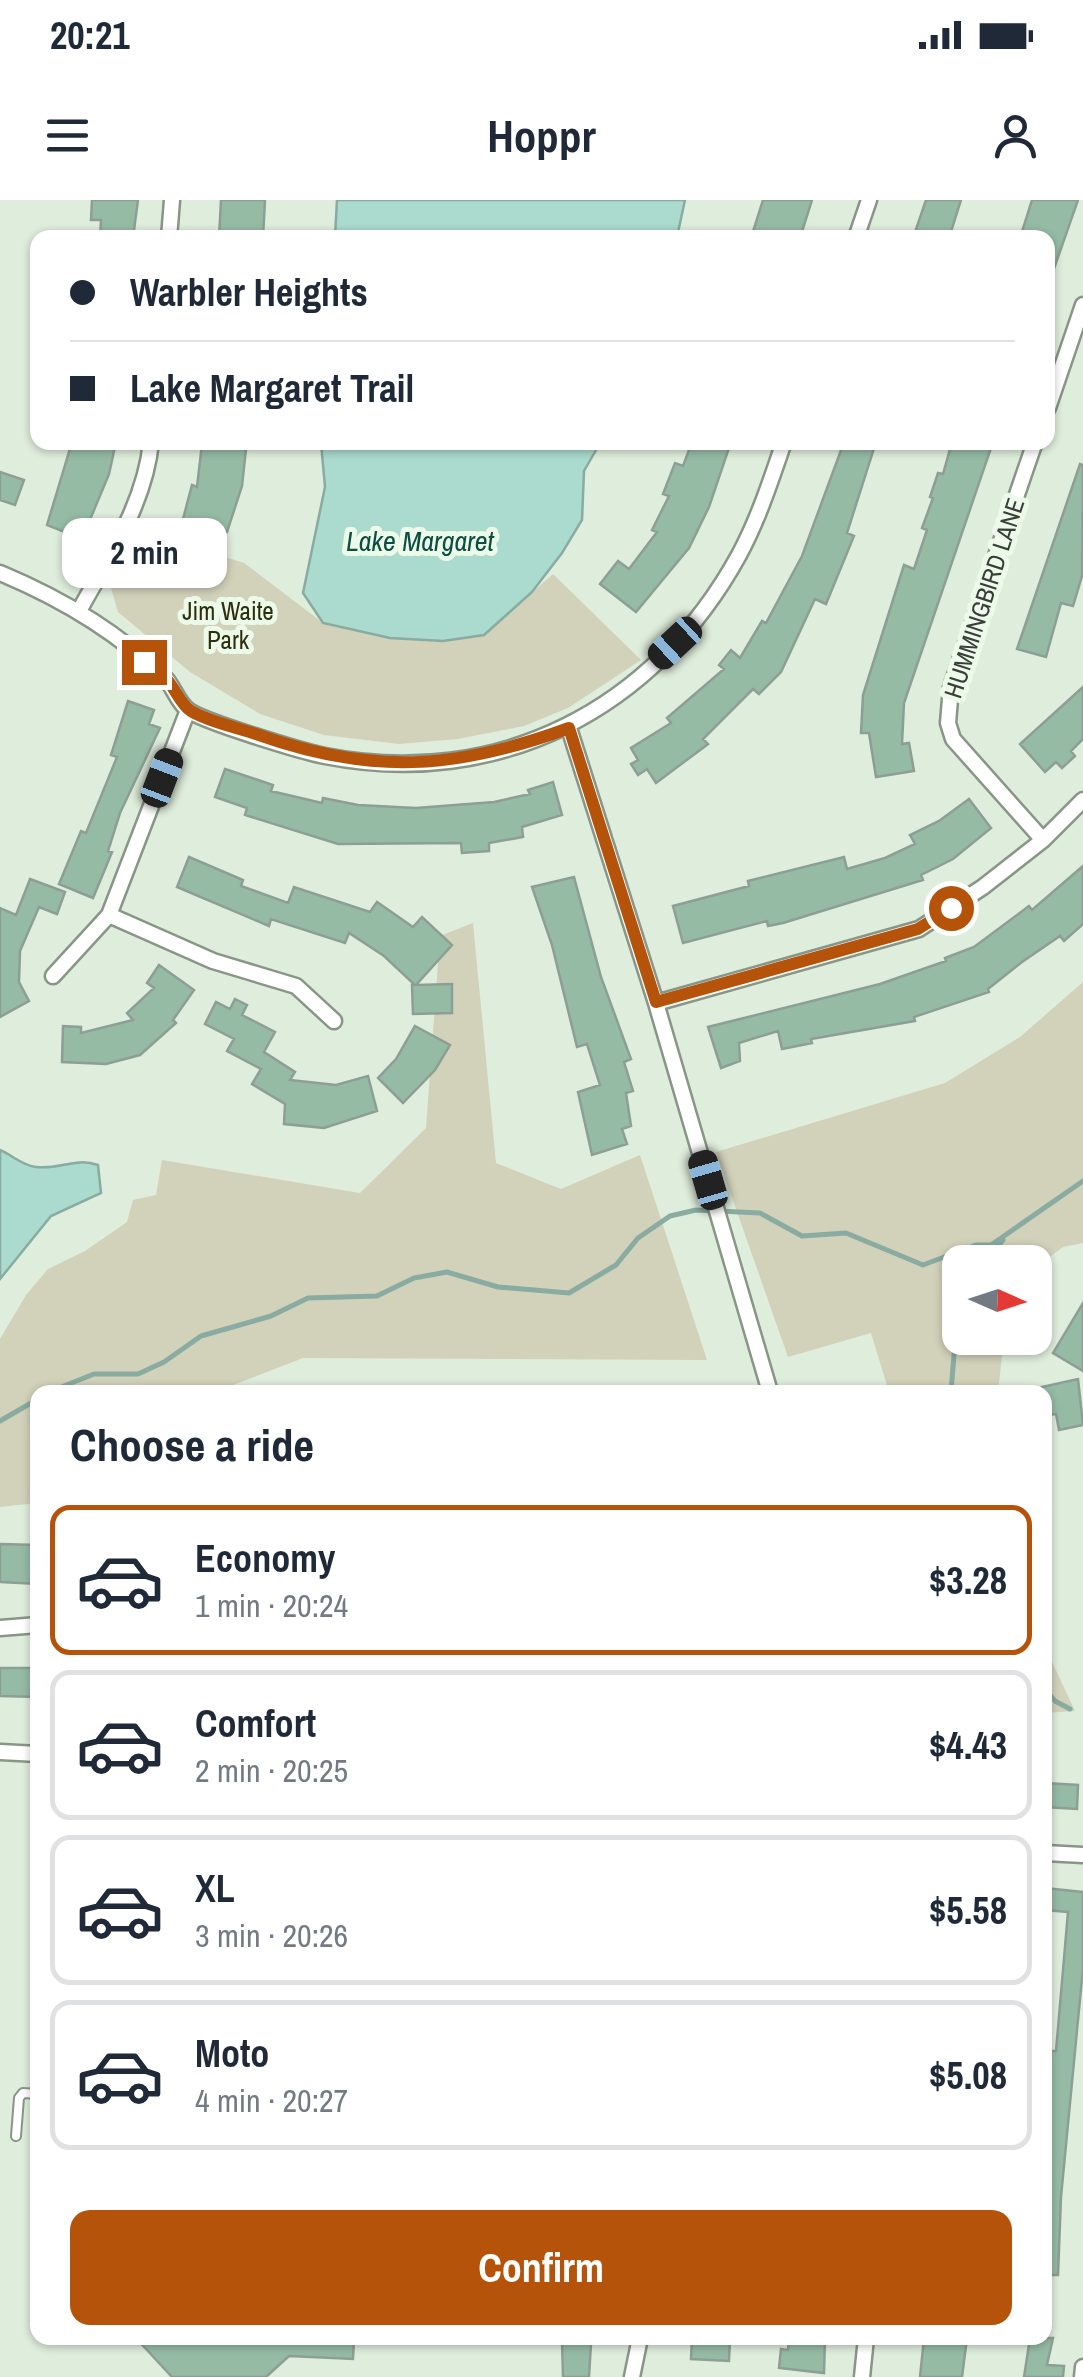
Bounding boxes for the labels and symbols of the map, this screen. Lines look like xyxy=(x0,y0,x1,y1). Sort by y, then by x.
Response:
street label: HUMMINGBIRD LANE xyxy=(936,494,1032,702)
callout: 2 min xyxy=(62,517,226,587)
water label: Lake Margaret xyxy=(346,522,495,560)
park label: Jim Waite Park xyxy=(182,594,274,657)
car xyxy=(643,612,707,674)
route end xyxy=(122,640,167,685)
car xyxy=(137,745,187,811)
route start xyxy=(929,886,974,931)
car xyxy=(685,1147,731,1213)
north arrow xyxy=(942,1245,1052,1355)

